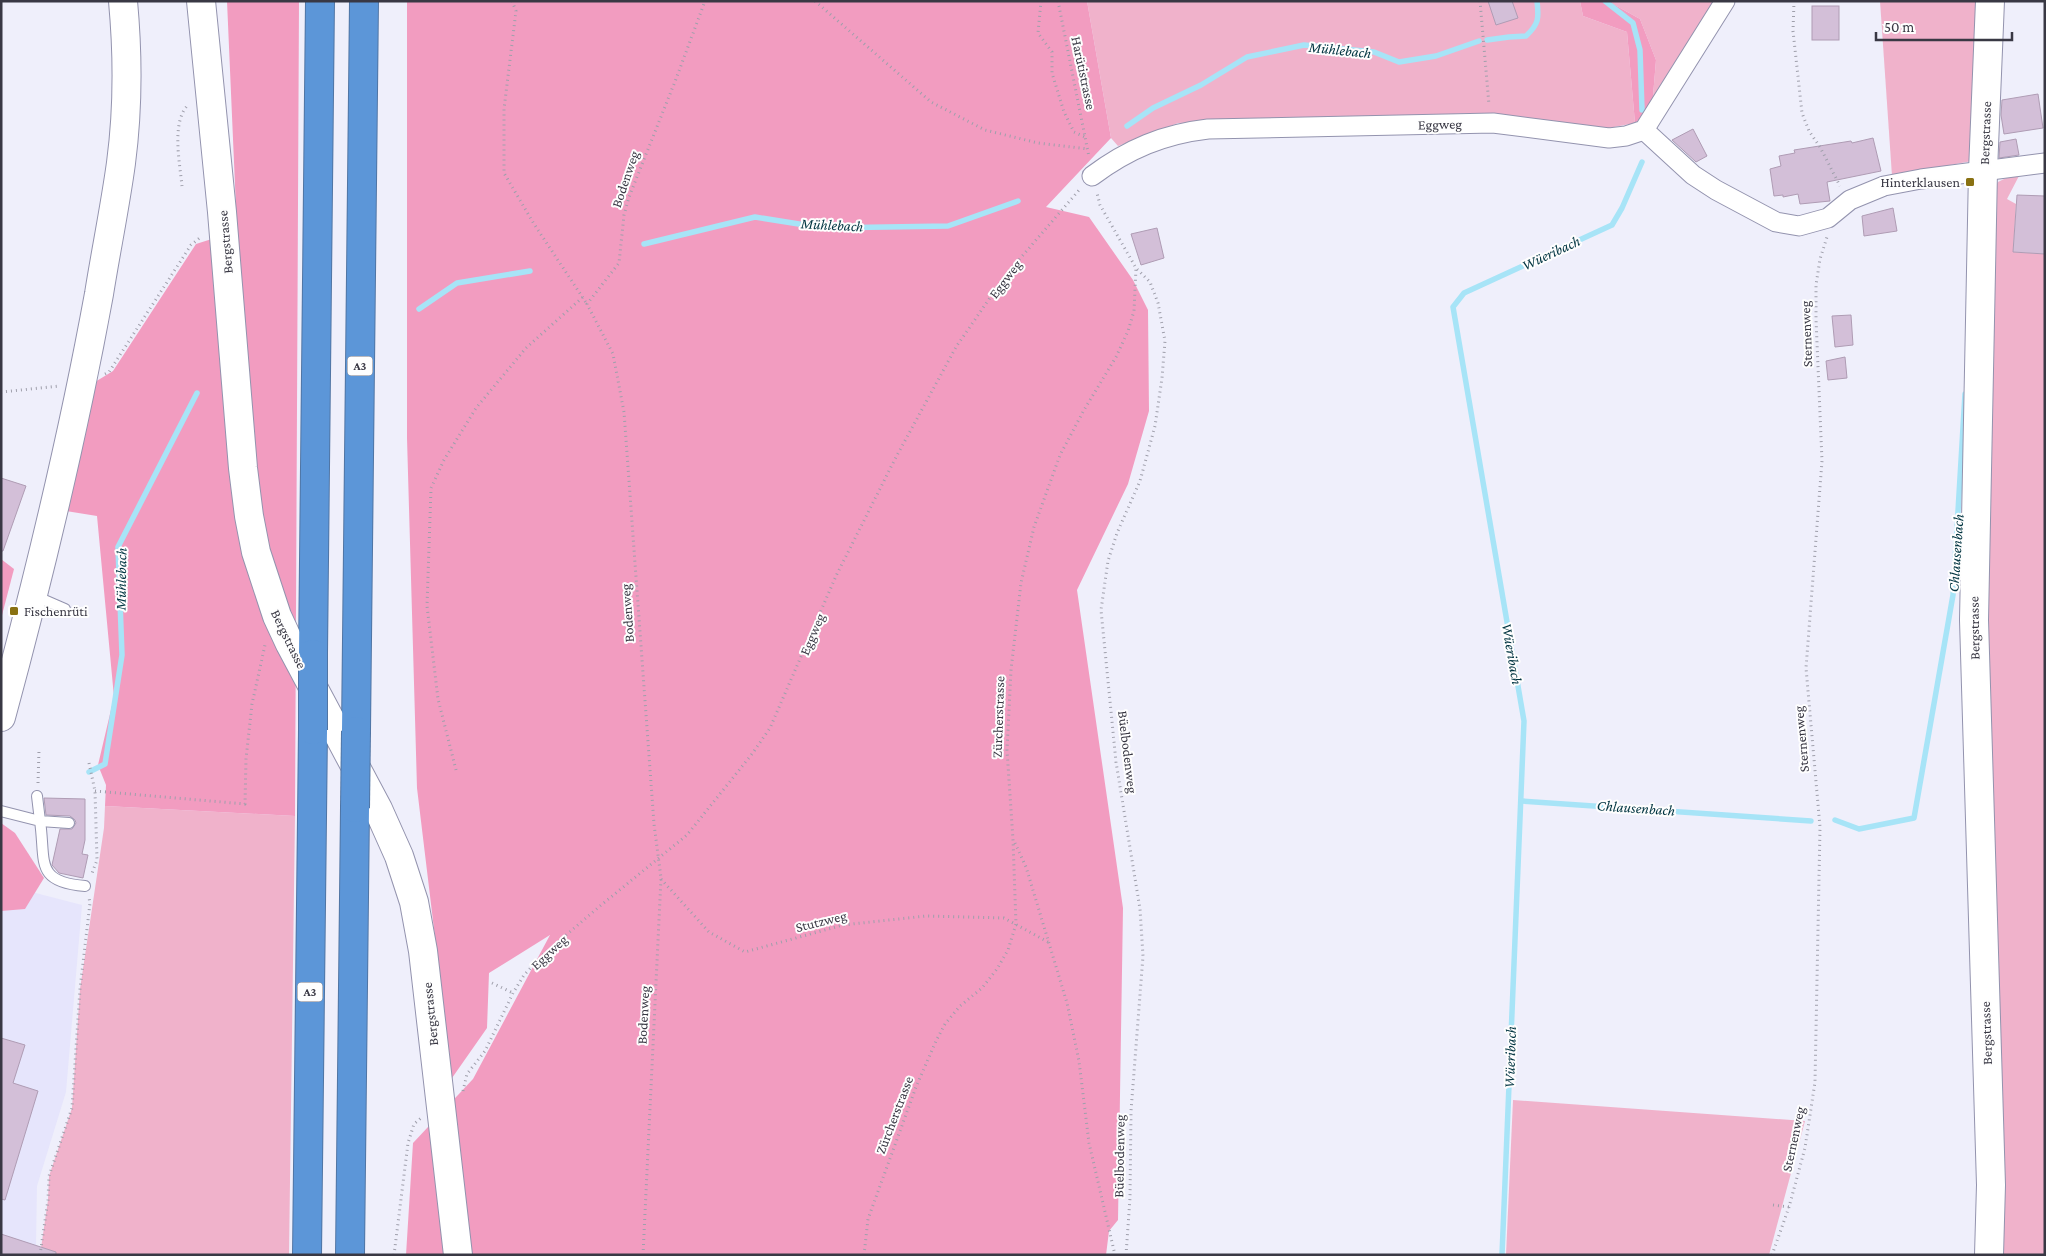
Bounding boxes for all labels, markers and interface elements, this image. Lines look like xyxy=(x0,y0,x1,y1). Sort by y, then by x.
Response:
scale bar xyxy=(1876,10,2012,42)
text: 50 m xyxy=(1884,19,1914,35)
street label: Harütistrasse xyxy=(1068,35,1100,111)
water label: Mühlebach xyxy=(1307,39,1372,61)
street label: Bergstrasse xyxy=(1976,101,1994,165)
street label: Eggweg xyxy=(1418,116,1462,132)
street label: Bodenweg xyxy=(608,148,642,209)
place label: Hinterklausen xyxy=(1881,174,1960,190)
marker: Hinterklausen xyxy=(1964,176,1976,188)
street label: Bergstrasse xyxy=(214,210,236,274)
water label: Mühlebach xyxy=(799,215,864,235)
water label: Wüeribach xyxy=(1519,233,1583,273)
street label: Eggweg xyxy=(985,256,1025,301)
street label: Sternenweg xyxy=(1797,300,1815,368)
road number: A3 xyxy=(348,356,372,376)
water label: Chlausenbach xyxy=(1945,513,1967,593)
water label: Mühlebach xyxy=(112,548,130,611)
street label: Bodenweg xyxy=(617,583,637,643)
street label: Bergstrasse xyxy=(1965,596,1983,660)
place label: Fischenrüti xyxy=(24,603,88,619)
marker: Fischenrüti xyxy=(8,605,20,617)
street label: Bergstrasse xyxy=(268,607,310,671)
street label: Eggweg xyxy=(796,610,828,657)
water label: Wüeribach xyxy=(1499,622,1525,686)
street label: Zürcherstrasse xyxy=(989,676,1007,758)
street label: Sternenweg xyxy=(1790,705,1812,773)
street label: Büelbodenweg xyxy=(1115,710,1141,794)
water label: Chlausenbach xyxy=(1596,797,1676,819)
street label: Stutzweg xyxy=(794,907,848,935)
street label: Eggweg xyxy=(527,931,571,973)
street label: Bergstrasse xyxy=(419,981,441,1047)
road number: A3 xyxy=(298,982,322,1002)
street label: Bodenweg xyxy=(633,985,653,1045)
street label: Bergstrasse xyxy=(1977,1001,1995,1065)
water label: Wüeribach xyxy=(1501,1026,1519,1088)
street label: Zürcherstrasse xyxy=(872,1074,916,1156)
street label: Sternenweg xyxy=(1778,1105,1808,1173)
street label: Büelbodenweg xyxy=(1110,1114,1128,1198)

